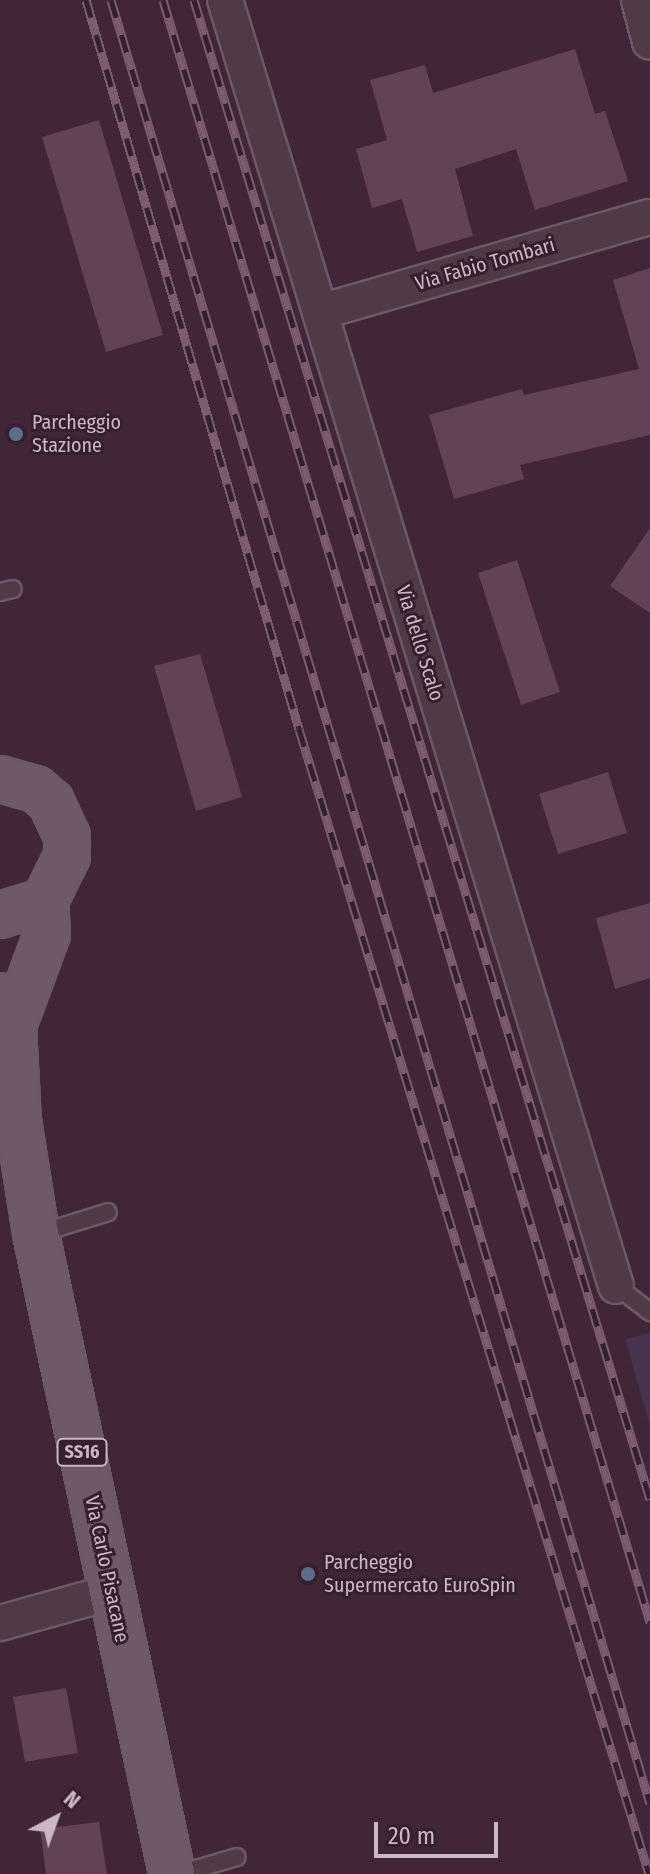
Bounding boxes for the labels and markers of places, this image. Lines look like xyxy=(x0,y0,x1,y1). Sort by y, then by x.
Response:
place label: Parcheggio Stazione xyxy=(32,410,121,457)
marker: Parcheggio Stazione xyxy=(7,425,25,443)
place label: Parcheggio Supermercato EuroSpin xyxy=(324,1550,516,1597)
marker: Parcheggio Supermercato EuroSpin xyxy=(299,1565,317,1583)

